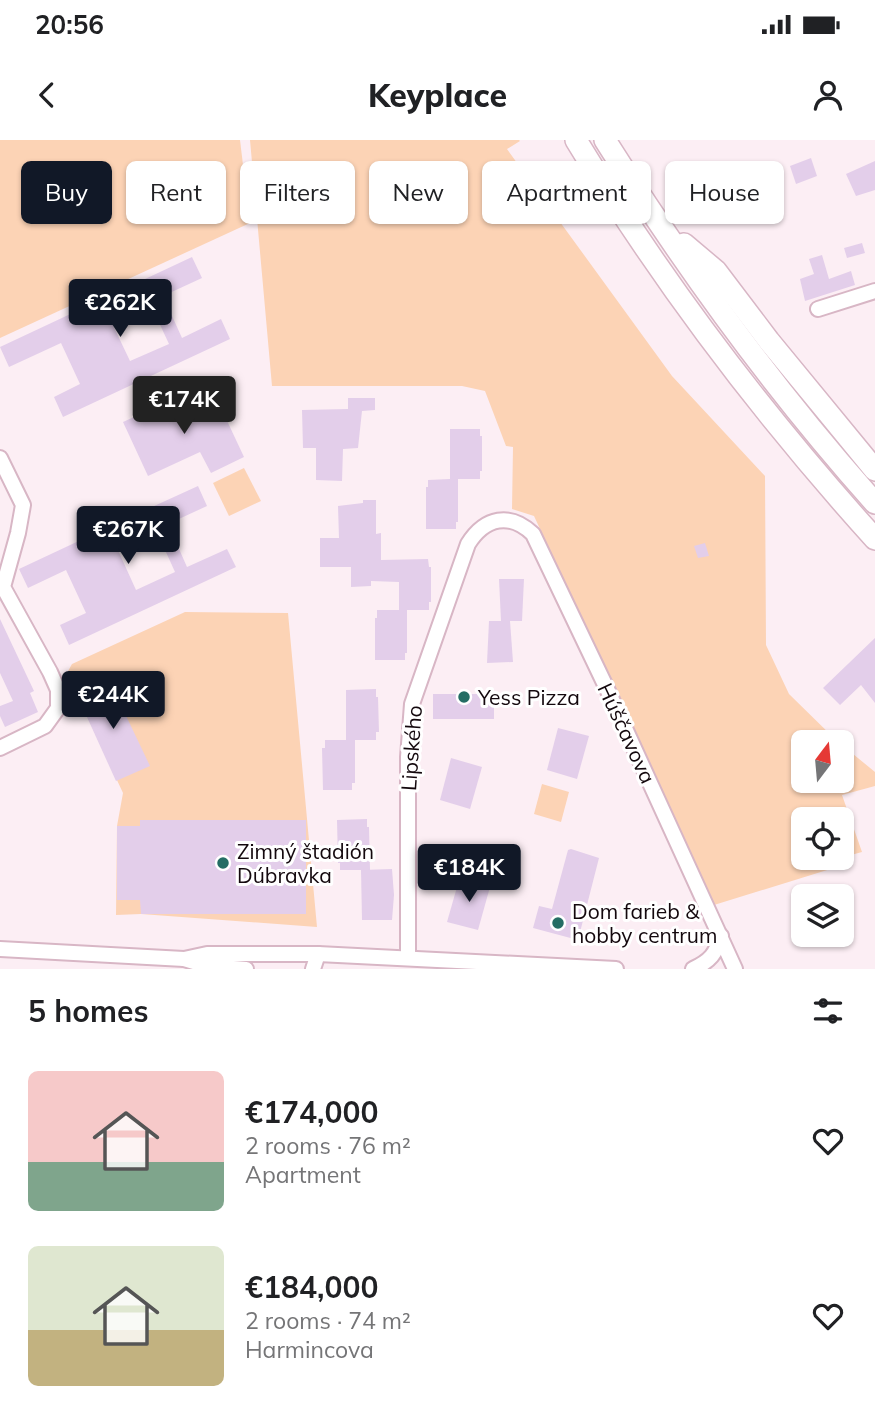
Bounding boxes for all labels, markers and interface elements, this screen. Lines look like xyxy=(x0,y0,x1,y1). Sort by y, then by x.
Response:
text: 20:56 xyxy=(35,8,104,41)
text: Keyplace xyxy=(368,75,507,115)
icon: back xyxy=(28,76,66,114)
icon: person xyxy=(809,76,847,114)
chip: Buy xyxy=(21,161,112,224)
chip: Rent xyxy=(126,161,226,224)
chip: Filters xyxy=(240,161,355,224)
chip: New xyxy=(369,161,468,224)
chip: Apartment xyxy=(482,161,651,224)
chip: House xyxy=(665,161,784,224)
pin: €262K xyxy=(71,280,169,339)
text: €262K xyxy=(85,287,155,316)
pin: €174K xyxy=(135,376,233,436)
text: €174K xyxy=(149,384,219,413)
pin: €267K xyxy=(79,506,177,566)
text: €267K xyxy=(93,514,163,543)
pin: €244K xyxy=(64,672,162,731)
text: €244K xyxy=(78,679,148,708)
street label: Húščavova xyxy=(592,679,662,787)
place label: Yess Pizza xyxy=(477,684,580,710)
marker: Yess Pizza xyxy=(456,689,472,705)
street label: Lipského xyxy=(395,704,427,792)
north arrow xyxy=(791,730,854,793)
map controls xyxy=(791,730,854,947)
button: locate xyxy=(791,807,854,870)
place label: Zimný štadión Dúbravka xyxy=(237,838,374,888)
pin: €184K xyxy=(420,844,518,904)
text: €184K xyxy=(434,852,504,881)
marker: Zimný štadión Dúbravka xyxy=(215,855,231,871)
button: layers xyxy=(791,884,854,947)
place label: Dom farieb & hobby centrum xyxy=(572,898,717,948)
marker: Dom farieb & hobby centrum xyxy=(550,915,566,931)
text: 5 homes xyxy=(28,992,149,1030)
icon: filters xyxy=(809,992,847,1030)
text: €174,000 xyxy=(245,1093,378,1131)
icon: home xyxy=(84,1099,168,1183)
icon: heart xyxy=(809,1122,847,1160)
text: 2 rooms · 76 m² xyxy=(245,1131,411,1160)
text: Apartment xyxy=(245,1160,361,1189)
text: €184,000 xyxy=(245,1268,378,1306)
icon: home xyxy=(84,1274,168,1358)
icon: heart xyxy=(809,1297,847,1335)
text: 2 rooms · 74 m² xyxy=(245,1306,411,1335)
text: Harmincova xyxy=(245,1335,374,1364)

